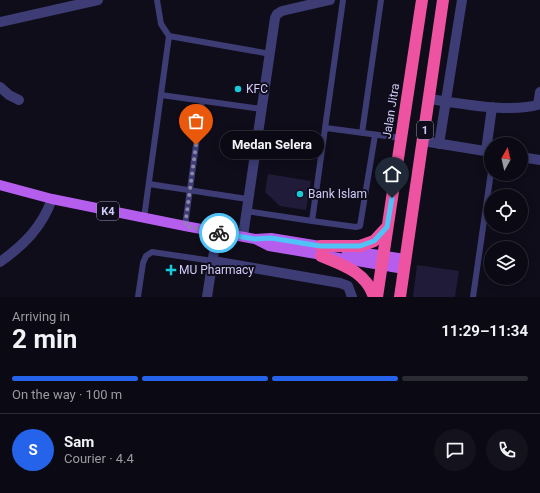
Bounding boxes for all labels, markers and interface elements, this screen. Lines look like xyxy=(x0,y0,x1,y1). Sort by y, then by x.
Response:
place label: KFC xyxy=(246,82,268,96)
street label: Jalan Jitra xyxy=(380,82,402,140)
marker: KFC xyxy=(233,84,243,94)
pin xyxy=(179,104,213,145)
icon: bag xyxy=(185,110,207,132)
road number: 1 xyxy=(417,121,433,139)
callout: Medan Selera xyxy=(220,131,324,159)
text: Medan Selera xyxy=(232,137,312,152)
north arrow xyxy=(484,137,528,181)
map controls xyxy=(484,137,528,285)
pin xyxy=(375,157,409,198)
icon: home xyxy=(381,163,403,185)
place label: Bank Islam xyxy=(308,187,367,201)
marker: Bank Islam xyxy=(295,189,305,199)
button: locate xyxy=(484,189,528,233)
road number: K4 xyxy=(97,202,119,220)
courier xyxy=(199,213,239,253)
icon: bike xyxy=(208,222,230,244)
button: layers xyxy=(484,241,528,285)
place label: MU Pharmacy xyxy=(179,263,254,277)
marker: MU Pharmacy xyxy=(166,265,176,275)
text: Arriving in xyxy=(12,309,70,324)
text: 11:29–11:34 xyxy=(441,322,528,340)
text: 2 min xyxy=(12,324,77,354)
text: On the way · 100 m xyxy=(12,387,122,402)
button: chat xyxy=(434,429,476,471)
button: phone xyxy=(486,429,528,471)
text: Sam xyxy=(64,433,94,451)
text: S xyxy=(28,441,38,459)
text: Courier · 4.4 xyxy=(64,451,134,466)

